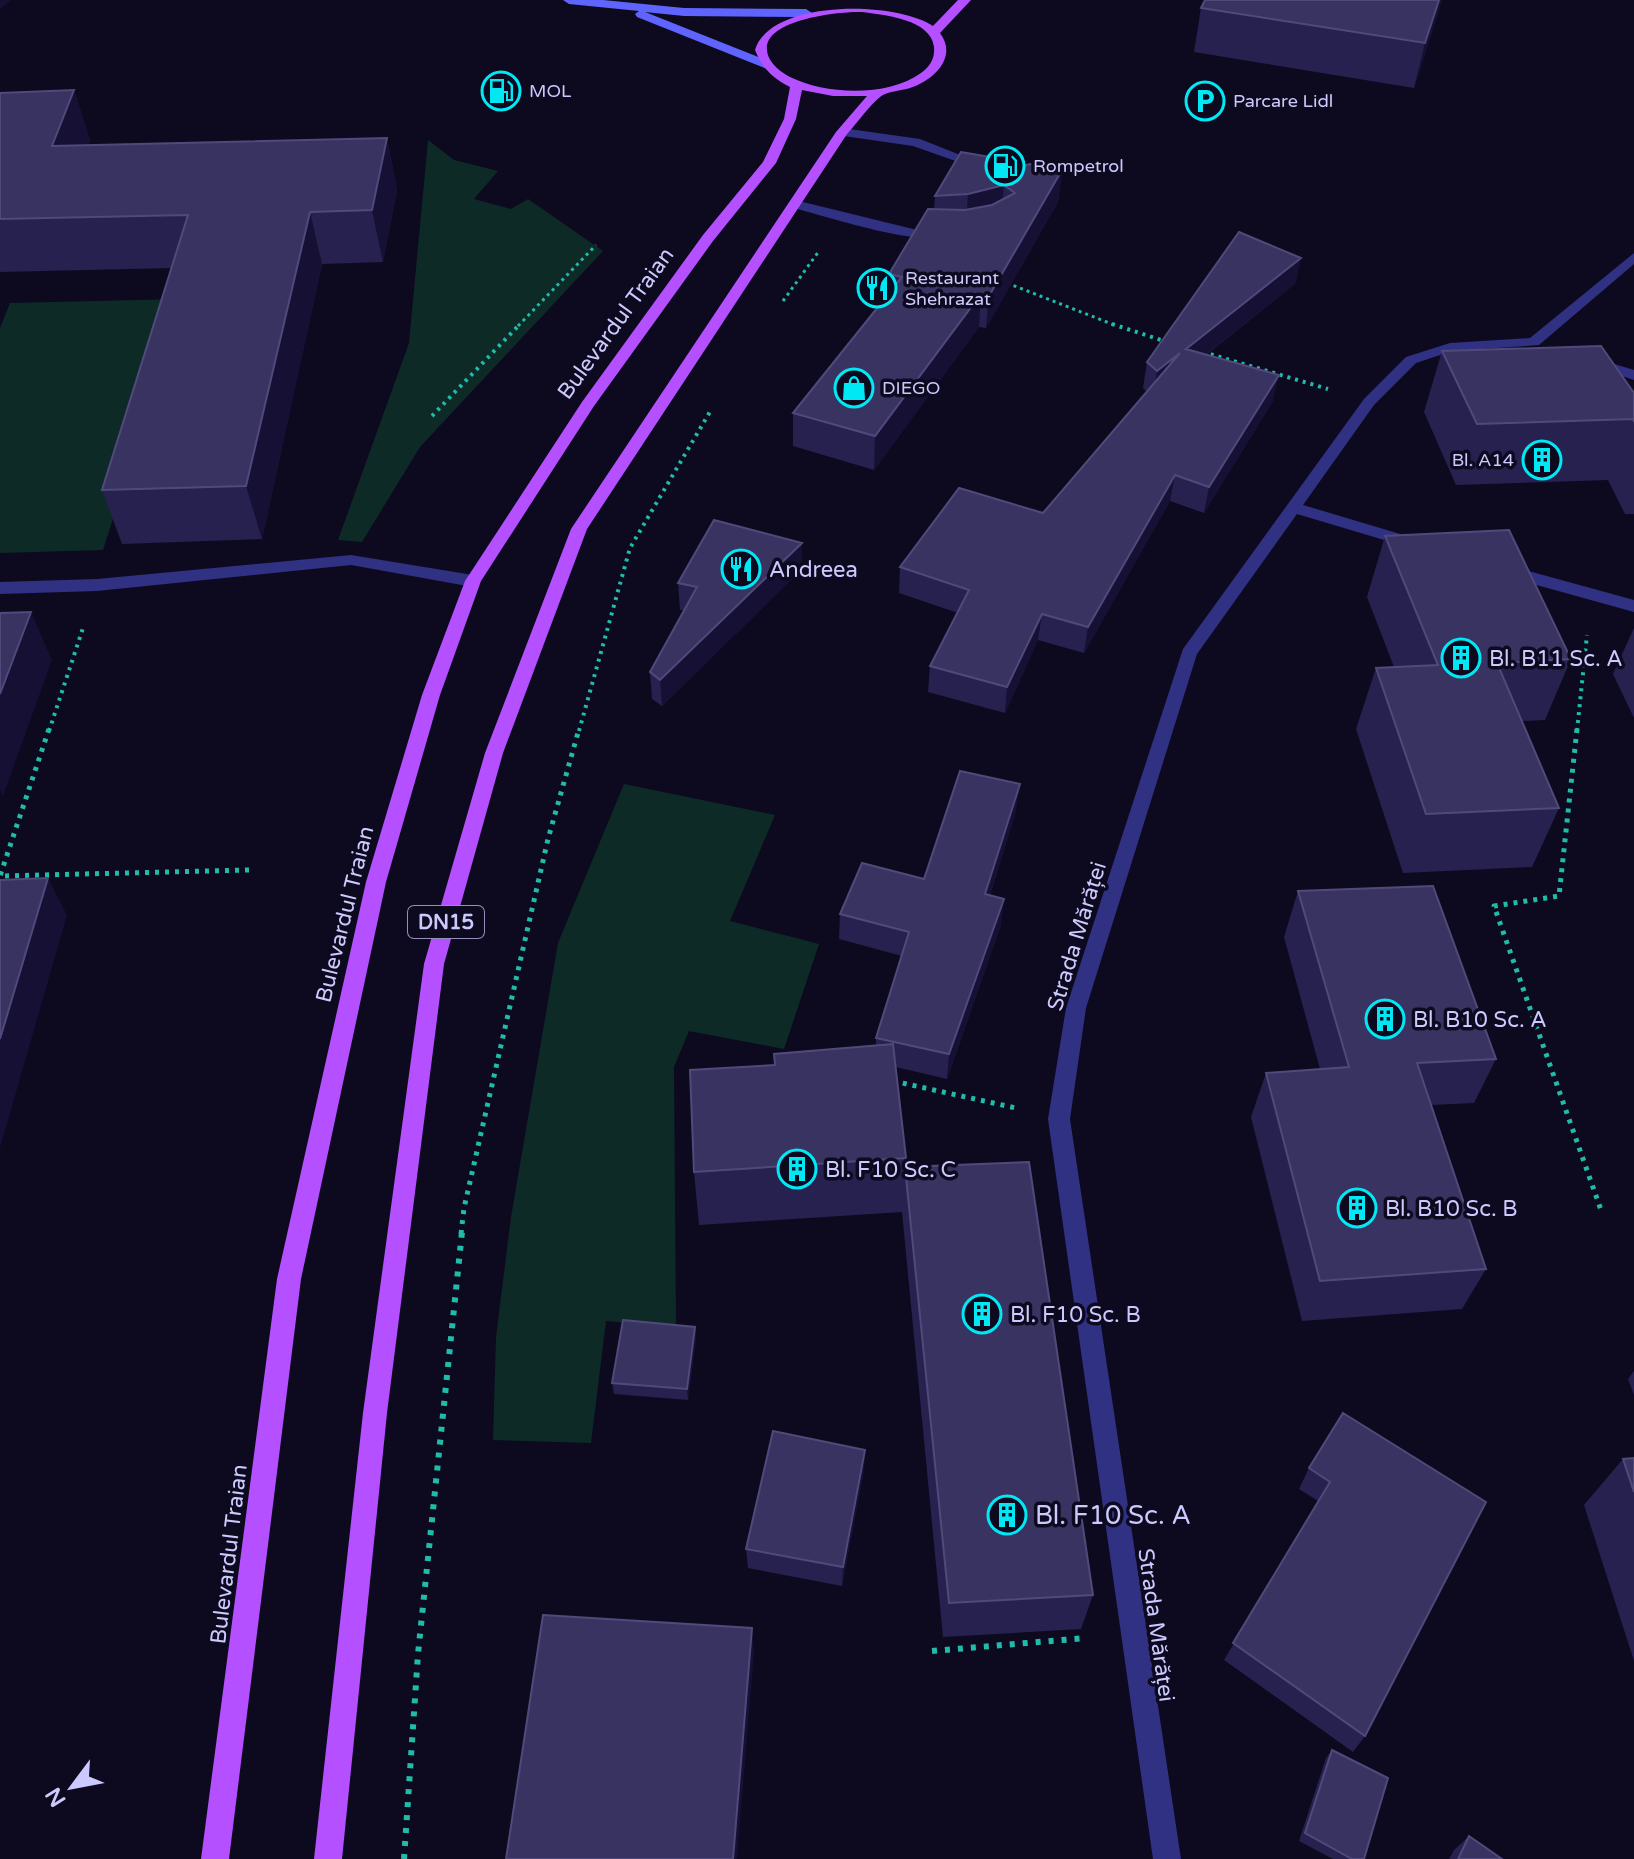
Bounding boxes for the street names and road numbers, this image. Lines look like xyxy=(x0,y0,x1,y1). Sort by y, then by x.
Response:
street label: Bulevardul Traian xyxy=(552,243,679,404)
street label: Bulevardul Traian xyxy=(310,823,379,1005)
street label: Strada Mărăței xyxy=(1042,859,1112,1014)
road number: DN15 xyxy=(408,906,484,938)
street label: Bulevardul Traian xyxy=(205,1463,253,1645)
street label: Strada Mărăței xyxy=(1132,1547,1180,1703)

